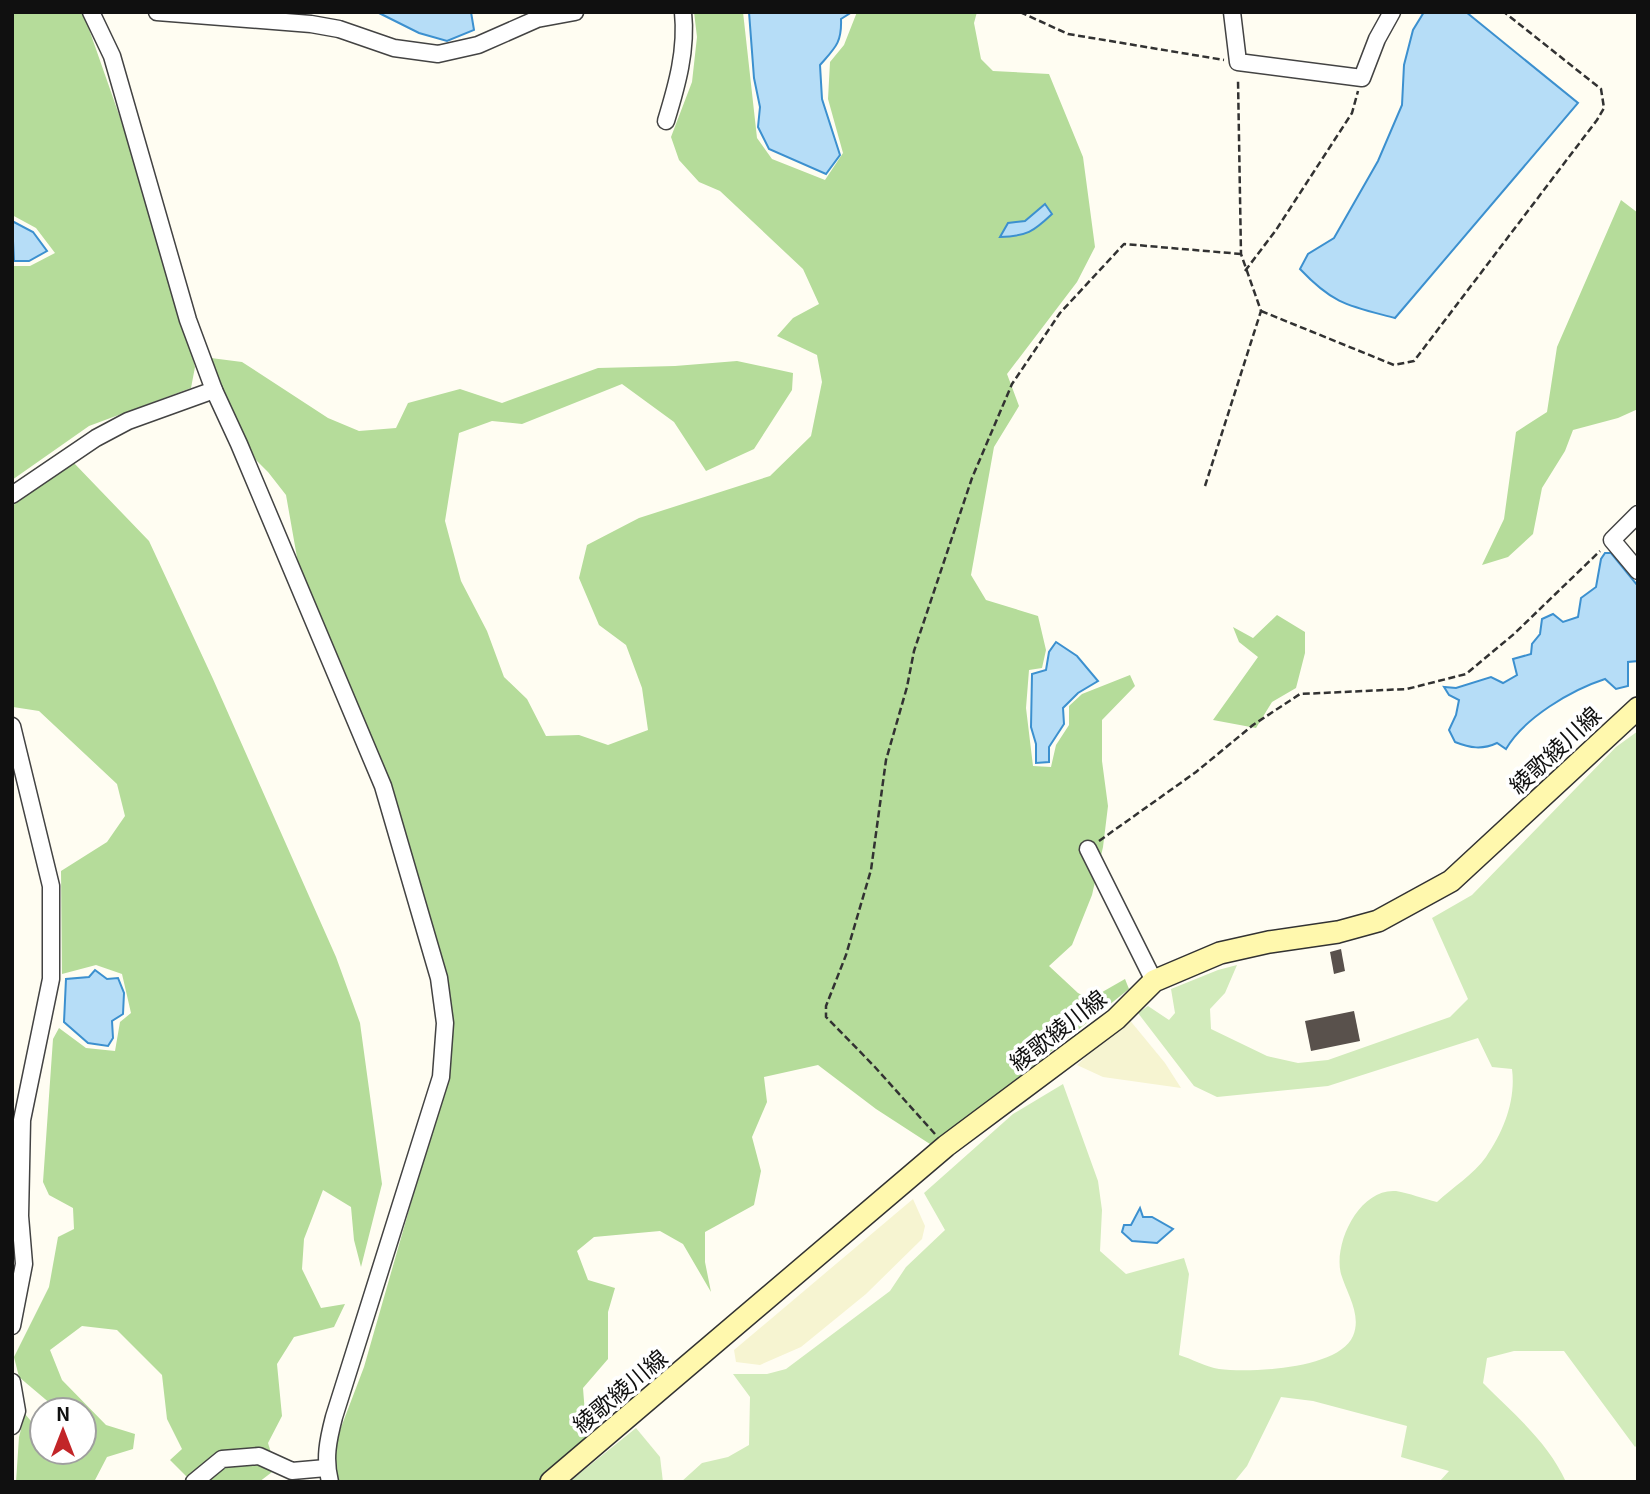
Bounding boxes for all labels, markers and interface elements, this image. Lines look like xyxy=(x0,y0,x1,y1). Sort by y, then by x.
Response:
street label: 綾歌綾川線 xyxy=(1500,697,1608,801)
street label: 綾歌綾川線 xyxy=(1001,980,1113,1078)
street label: 綾歌綾川線 xyxy=(564,1340,674,1440)
north arrow xyxy=(28,1396,98,1466)
text: N xyxy=(56,1399,70,1426)

